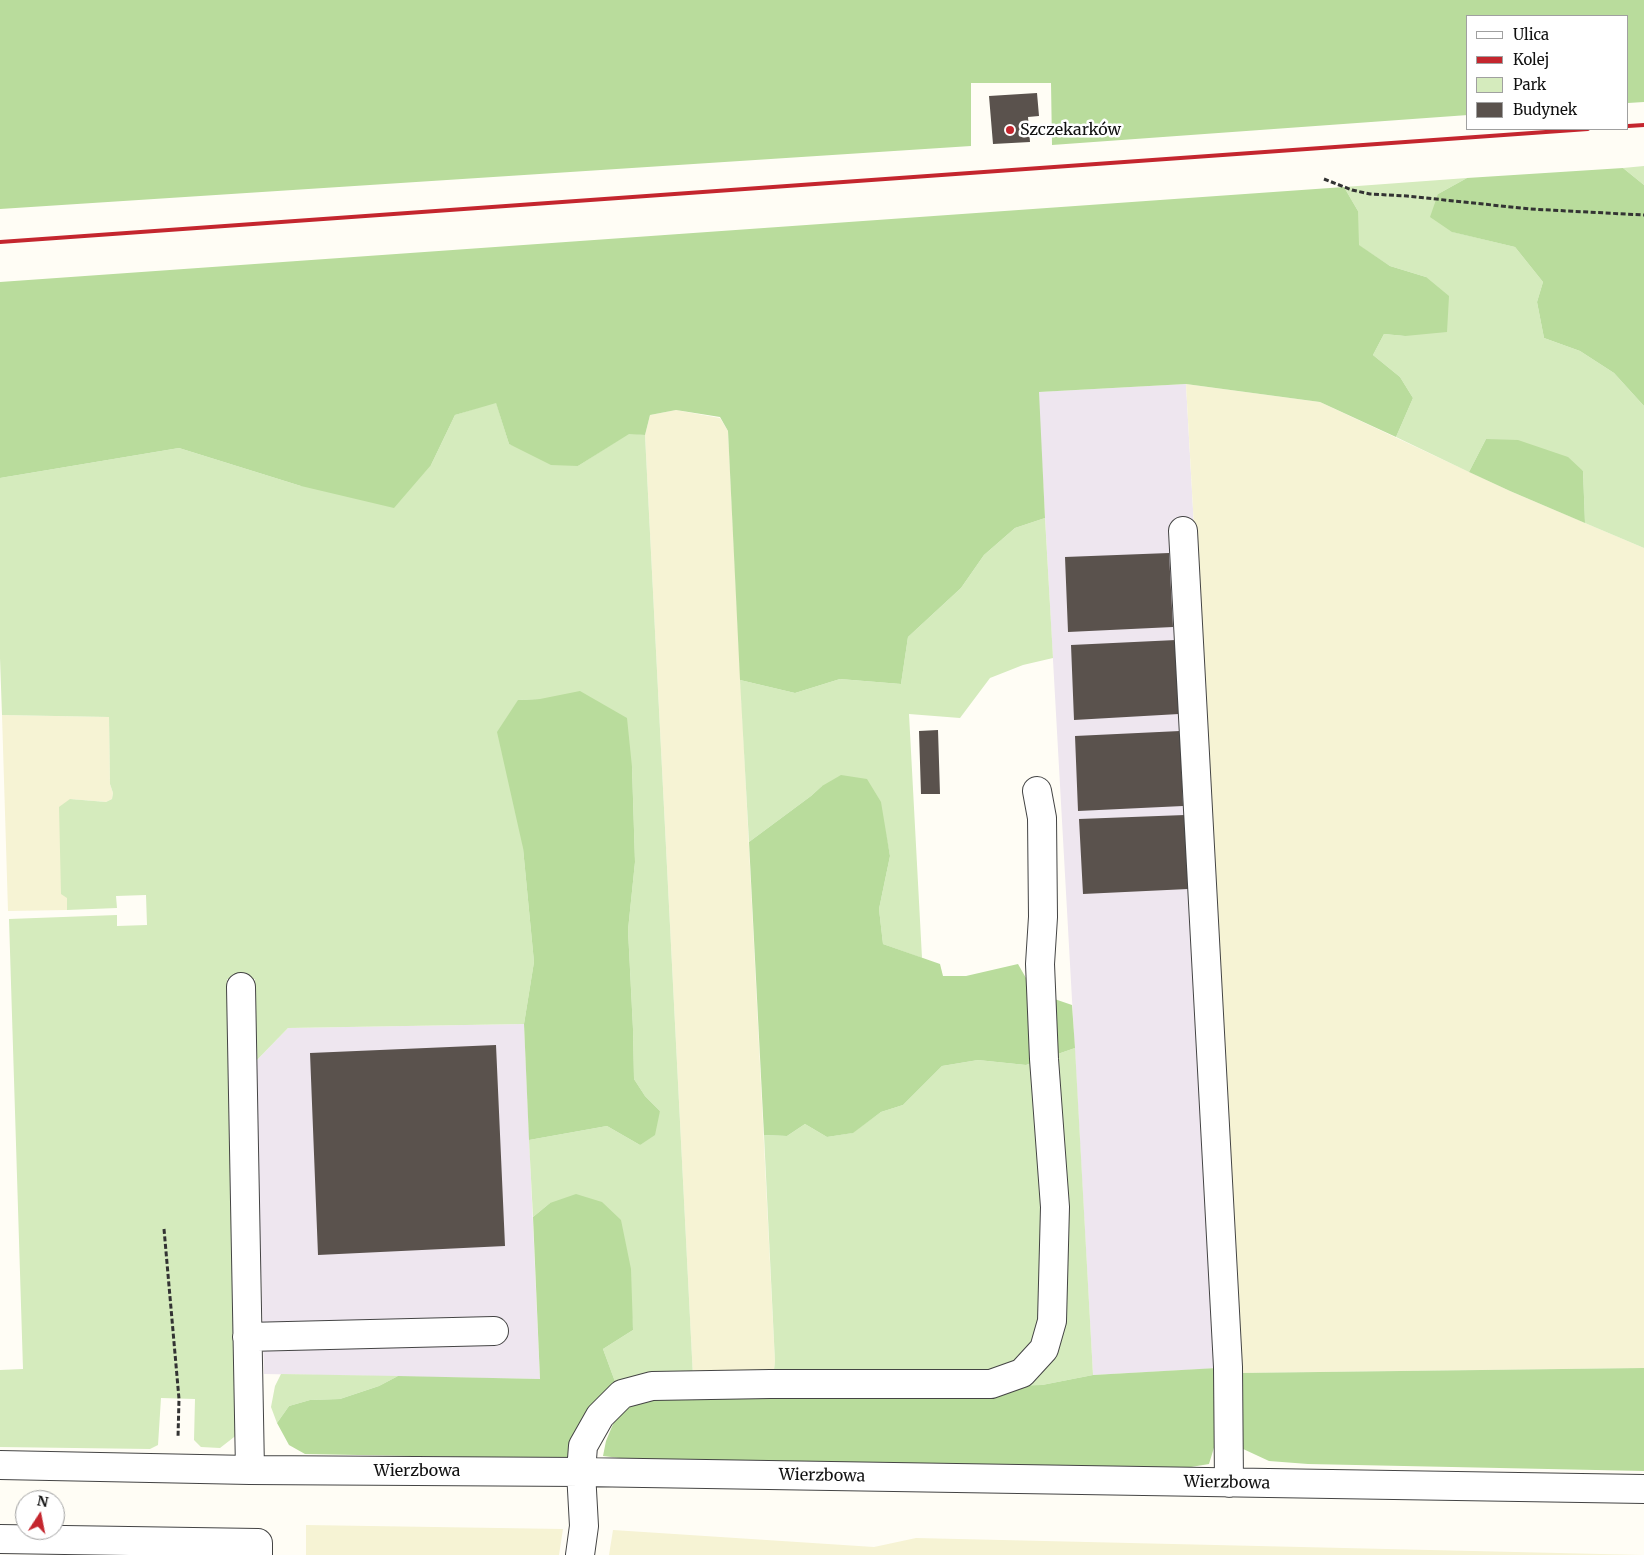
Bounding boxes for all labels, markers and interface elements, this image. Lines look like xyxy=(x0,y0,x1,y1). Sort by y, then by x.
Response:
legend xyxy=(1466,15,1629,130)
text: Ulica xyxy=(1513,25,1549,44)
text: Kolej xyxy=(1513,50,1549,69)
text: Park xyxy=(1513,75,1546,94)
text: Budynek xyxy=(1513,100,1577,119)
place label: Szczekarków xyxy=(1020,120,1121,140)
marker: Szczekarków xyxy=(1004,124,1016,136)
street label: Wierzbowa xyxy=(374,1461,460,1481)
street label: Wierzbowa xyxy=(779,1466,865,1486)
street label: Wierzbowa xyxy=(1184,1473,1270,1493)
north arrow xyxy=(15,1490,65,1540)
text: N xyxy=(36,1491,50,1511)

